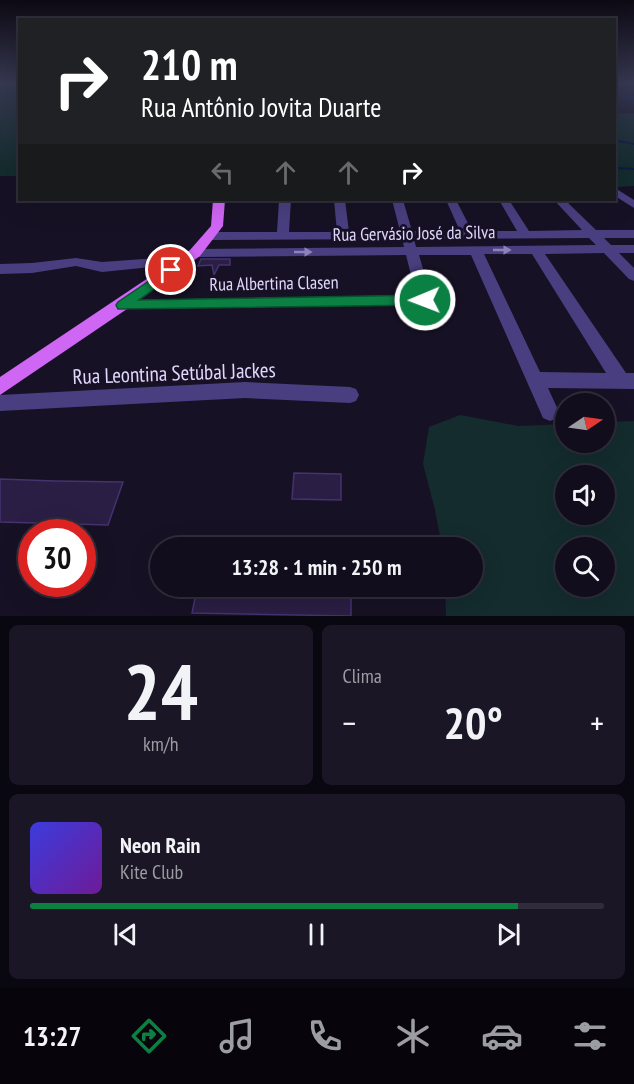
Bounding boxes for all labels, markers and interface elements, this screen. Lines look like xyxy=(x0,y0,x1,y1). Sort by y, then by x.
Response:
text: 210 m xyxy=(141,37,238,92)
icon: right xyxy=(42,42,120,120)
text: Rua Antônio Jovita Duarte xyxy=(141,90,381,124)
icon: left xyxy=(206,156,239,189)
icon: ahead xyxy=(269,156,302,189)
icon: ahead xyxy=(332,156,365,189)
icon: right xyxy=(395,156,428,189)
street label: Rua Gervásio José da Silva xyxy=(332,220,496,246)
pin xyxy=(145,244,196,295)
one-way arrow xyxy=(492,245,511,255)
one-way arrow xyxy=(293,247,312,257)
icon: arrive xyxy=(154,253,187,286)
position arrow xyxy=(393,268,457,332)
street label: Rua Albertina Clasen xyxy=(209,270,339,296)
street label: Rua Leontina Setúbal Jackes xyxy=(72,356,276,390)
north arrow xyxy=(555,393,615,453)
map controls xyxy=(555,393,615,597)
button: sound xyxy=(555,465,615,525)
speed limit sign: 30 xyxy=(18,519,96,597)
button: search xyxy=(555,537,615,597)
text: 13:28 · 1 min · 250 m xyxy=(231,553,402,581)
text: 24 xyxy=(123,641,198,742)
text: Clima xyxy=(343,663,382,689)
text: 20° xyxy=(444,693,503,751)
text: − xyxy=(343,701,356,744)
text: + xyxy=(590,701,604,744)
text: km/h xyxy=(143,731,178,757)
text: Neon Rain xyxy=(120,831,200,859)
text: Kite Club xyxy=(120,859,183,885)
icon: previous xyxy=(109,918,142,951)
icon: pause xyxy=(300,918,333,951)
icon: next xyxy=(492,918,525,951)
icon: directions xyxy=(128,1015,170,1057)
icon: music xyxy=(216,1015,258,1057)
icon: phone xyxy=(304,1015,346,1057)
icon: climate xyxy=(392,1015,434,1057)
icon: car xyxy=(481,1015,523,1057)
icon: filters xyxy=(569,1015,611,1057)
text: 13:27 xyxy=(23,1019,82,1053)

